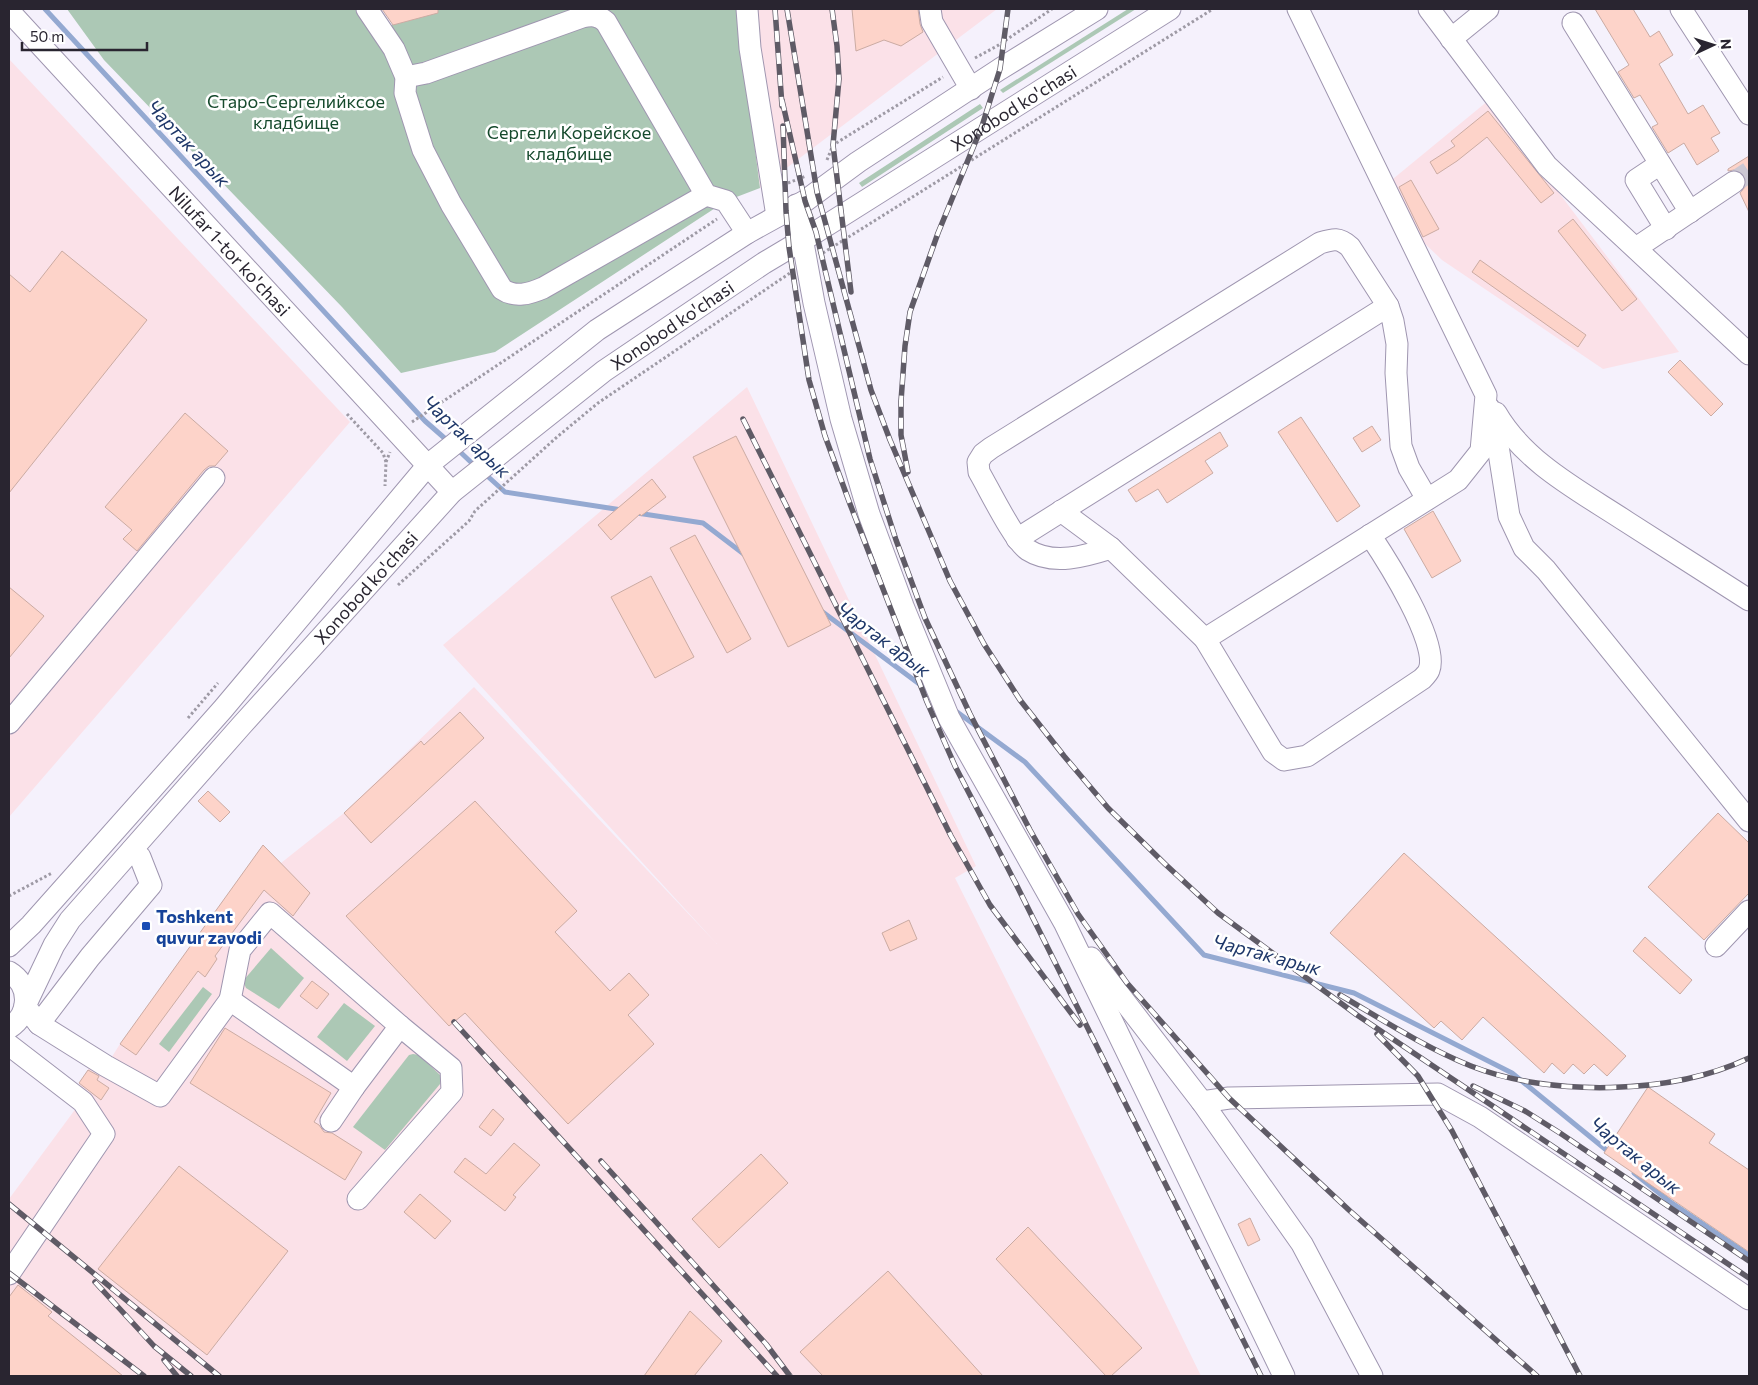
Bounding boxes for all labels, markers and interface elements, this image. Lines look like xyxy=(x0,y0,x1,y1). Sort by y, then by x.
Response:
scale bar xyxy=(22,20,148,52)
north arrow xyxy=(1688,20,1738,70)
text: 50 m xyxy=(30,27,64,45)
text: N xyxy=(1718,38,1735,50)
street label: Xonobod ko'chasi xyxy=(947,60,1080,155)
park label: Старо-Сергелийксое кладбище xyxy=(207,90,385,133)
water label: Чартак арык xyxy=(143,95,236,192)
park label: Сергели Корейское кладбище xyxy=(487,121,651,164)
street label: Nilufar 1-tor ko'chasi xyxy=(164,181,295,320)
street label: Xonobod ko'chasi xyxy=(606,276,738,375)
water label: Чартак арык xyxy=(419,390,516,483)
street label: Xonobod ko'chasi xyxy=(309,527,422,648)
water label: Чартак арык xyxy=(833,596,936,682)
place label: Toshkent quvur zavodi xyxy=(156,905,262,948)
marker: Toshkent quvur zavodi xyxy=(140,920,152,932)
water label: Чартак арык xyxy=(1210,929,1324,980)
water label: Чартак арык xyxy=(1586,1111,1687,1199)

